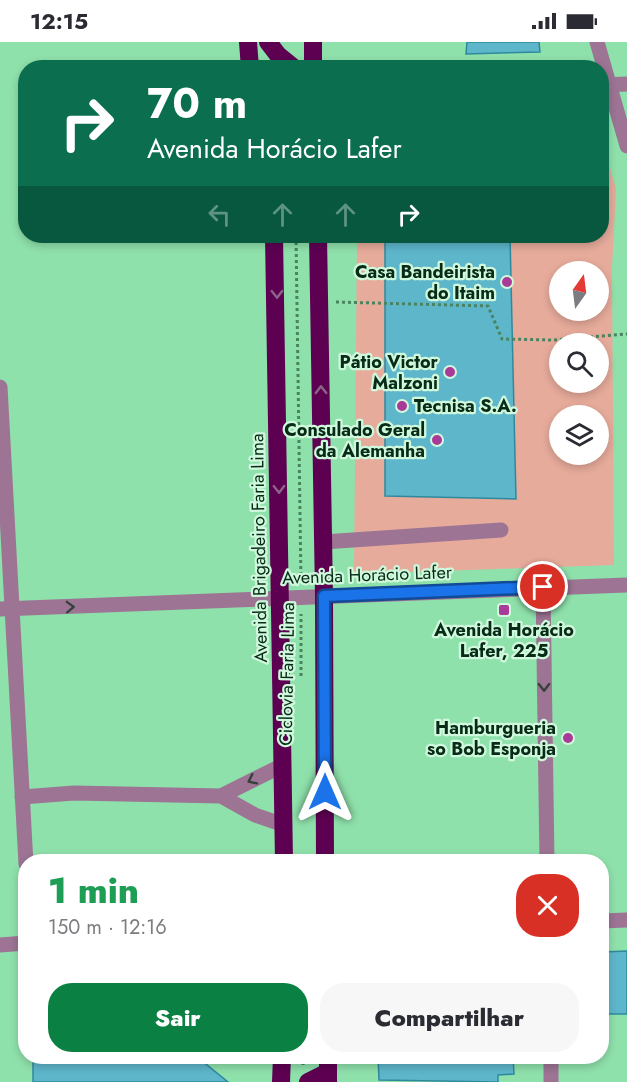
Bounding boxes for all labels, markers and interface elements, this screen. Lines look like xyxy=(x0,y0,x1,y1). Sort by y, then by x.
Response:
text: 12:15 xyxy=(30,5,88,37)
text: 70 m xyxy=(147,73,247,134)
icon: right xyxy=(48,84,126,162)
text: Avenida Horácio Lafer xyxy=(147,129,402,168)
icon: left xyxy=(203,198,236,231)
icon: ahead xyxy=(266,198,299,231)
icon: ahead xyxy=(329,198,362,231)
icon: right xyxy=(392,198,425,231)
place label: Casa Bandeirista do Itaim xyxy=(355,259,495,306)
north arrow xyxy=(549,261,609,321)
map controls xyxy=(549,261,609,465)
marker: Casa Bandeirista do Itaim xyxy=(500,275,514,289)
one-way arrow xyxy=(271,289,283,298)
button: search xyxy=(549,333,609,393)
place label: Pátio Victor Malzoni xyxy=(339,349,439,396)
marker: Pátio Victor Malzoni xyxy=(443,365,457,379)
one-way arrow xyxy=(315,386,327,395)
place label: Tecnisa S.A. xyxy=(414,393,517,419)
marker: Tecnisa S.A. xyxy=(395,399,409,413)
button: layers xyxy=(549,405,609,465)
place label: Consulado Geral da Alemanha xyxy=(284,417,425,464)
street label: Avenida Brigadeiro Faria Lima xyxy=(244,433,274,663)
marker: Consulado Geral da Alemanha xyxy=(430,433,444,447)
one-way arrow xyxy=(273,484,285,493)
street label: Avenida Horácio Lafer xyxy=(282,559,453,591)
pin xyxy=(517,561,568,612)
icon: arrive xyxy=(526,570,559,603)
one-way arrow xyxy=(66,600,75,613)
street label: Ciclovia Faria Lima xyxy=(273,602,301,746)
marker: Avenida Horácio Lafer, 225 xyxy=(497,603,511,617)
place label: Avenida Horácio Lafer, 225 xyxy=(433,617,574,664)
one-way arrow xyxy=(538,683,550,692)
place label: Hamburgueria so Bob Esponja xyxy=(427,715,556,762)
marker: Hamburgueria so Bob Esponja xyxy=(561,731,575,745)
position arrow xyxy=(293,760,357,824)
one-way arrow xyxy=(247,773,258,784)
text: 1 min xyxy=(48,864,139,916)
button: close xyxy=(516,874,579,937)
text: 150 m · 12:16 xyxy=(48,913,167,942)
button: Sair xyxy=(48,983,308,1052)
button: Compartilhar xyxy=(320,983,579,1052)

